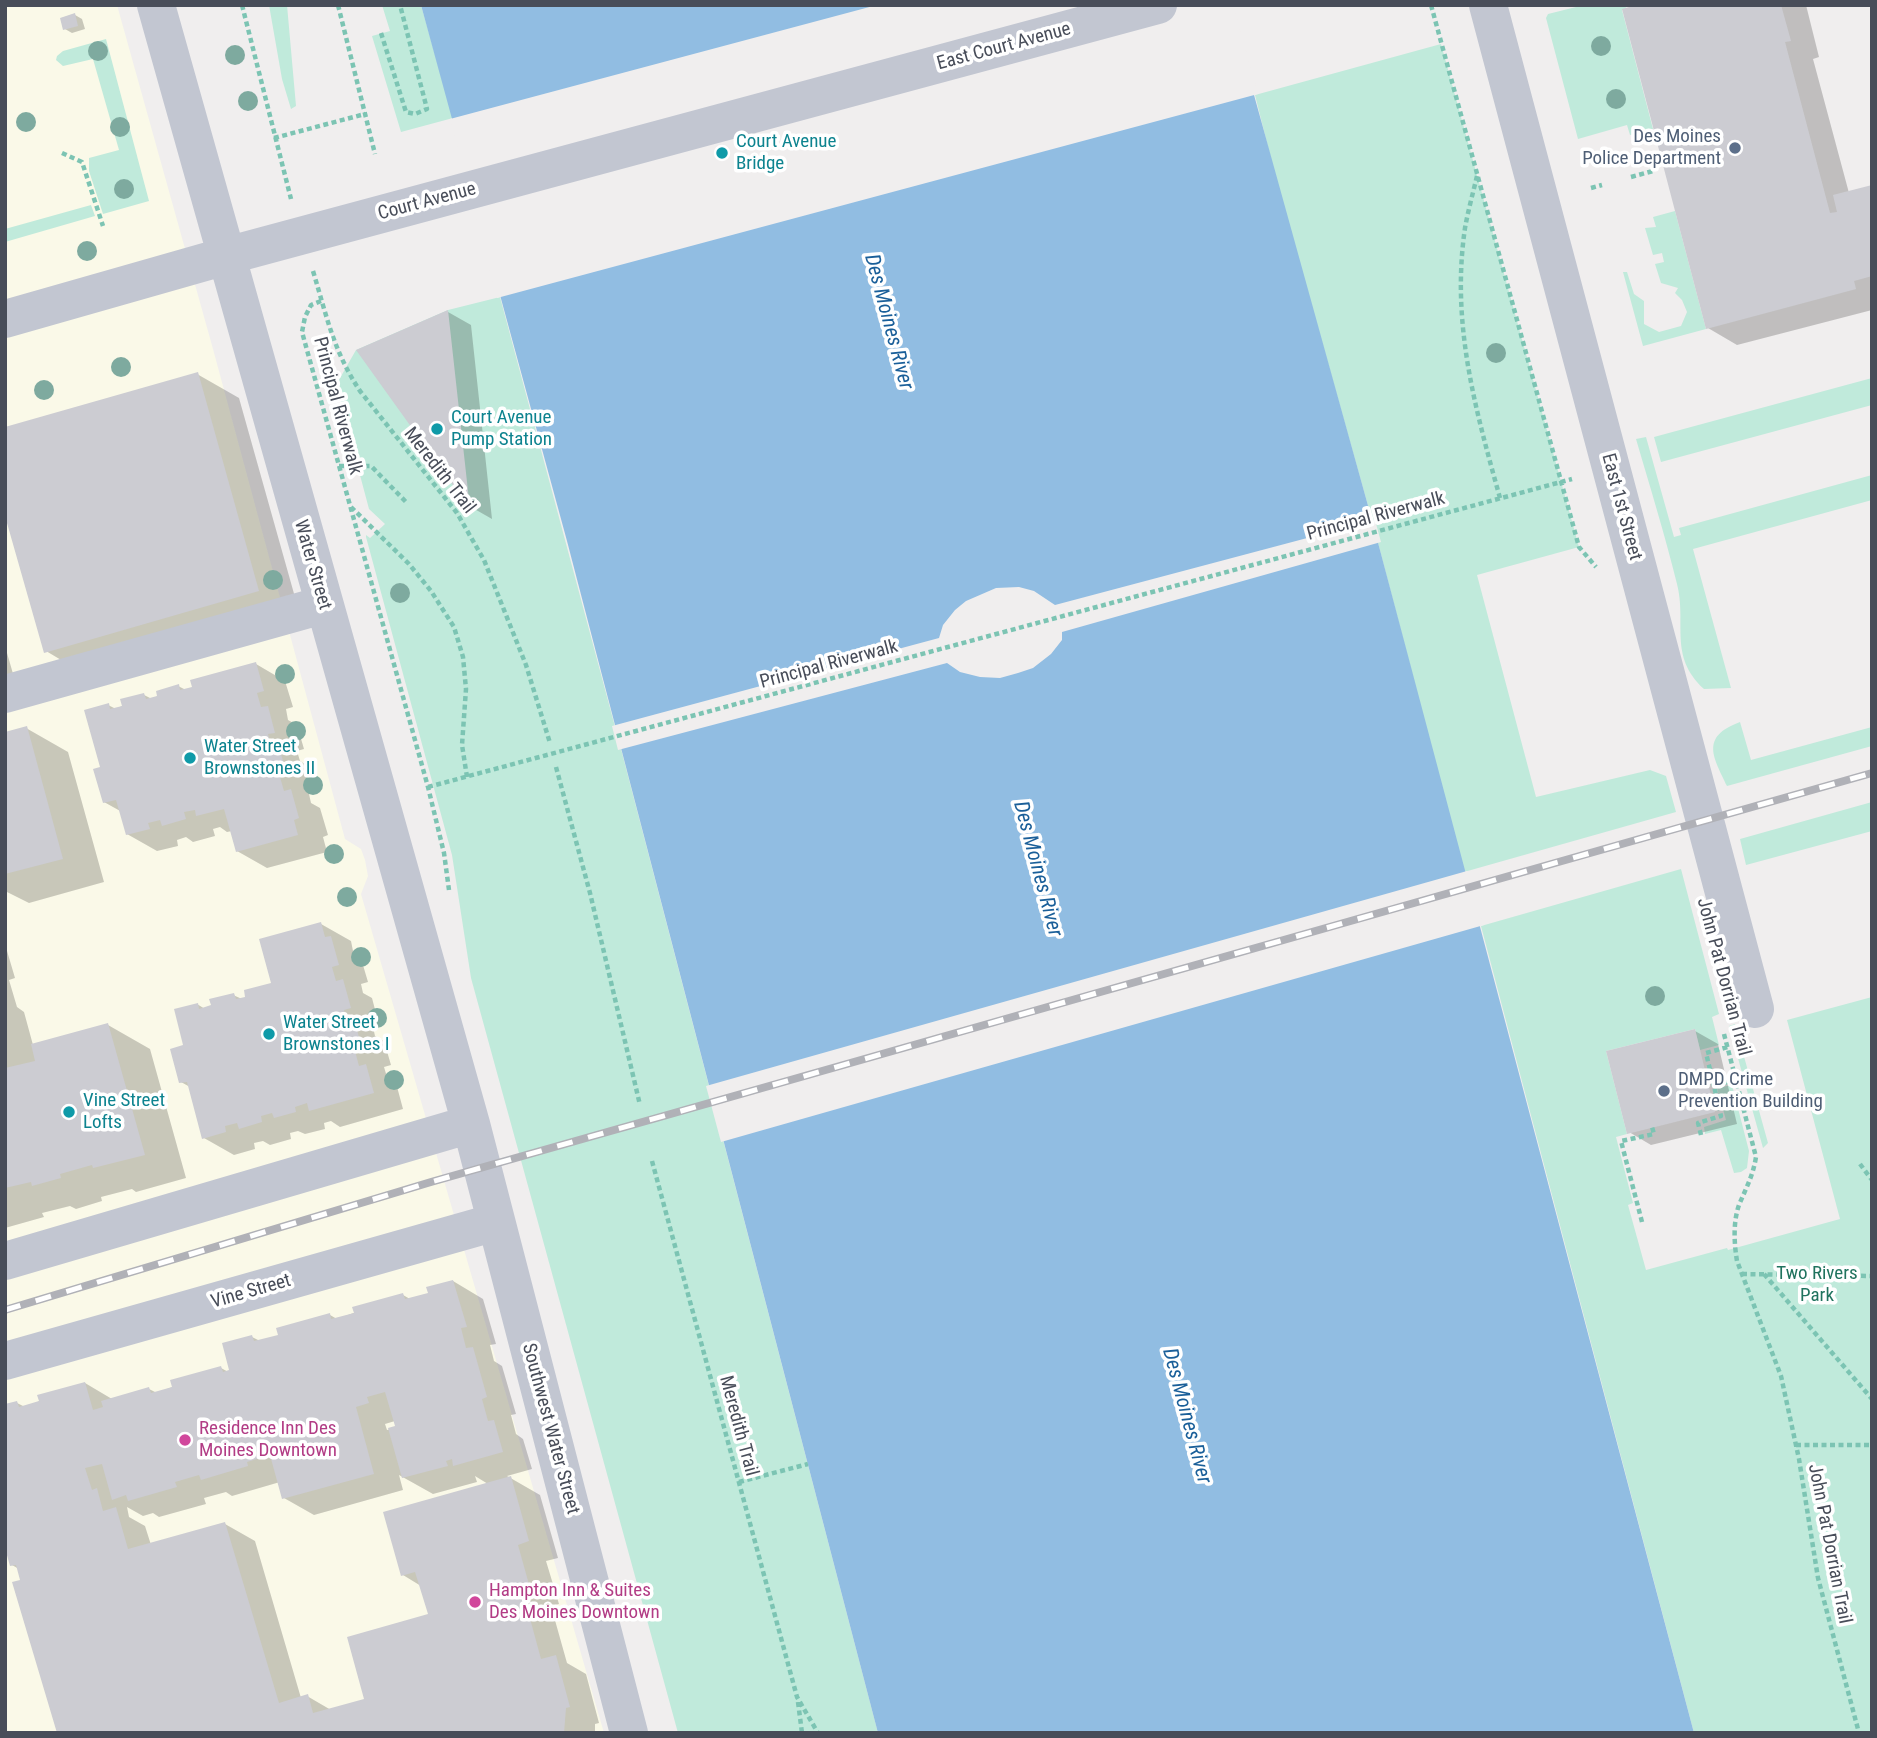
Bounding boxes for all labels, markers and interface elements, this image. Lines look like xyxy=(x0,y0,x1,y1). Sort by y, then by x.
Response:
street label: East Court Avenue xyxy=(935,18,1073,76)
place label: Des Moines Police Department xyxy=(1582,126,1721,170)
place label: Court Avenue Bridge xyxy=(736,131,836,175)
marker: Des Moines Police Department xyxy=(1727,140,1743,156)
marker: Court Avenue Bridge xyxy=(714,145,730,161)
street label: Court Avenue xyxy=(376,178,478,226)
water label: Des Moines River xyxy=(858,252,918,392)
street label: Principal Riverwalk xyxy=(308,335,366,477)
place label: Court Avenue Pump Station xyxy=(451,407,552,451)
marker: Court Avenue Pump Station xyxy=(429,421,445,437)
street label: Meredith Trail xyxy=(398,423,480,519)
street label: East 1st Street xyxy=(1596,451,1646,563)
street label: Principal Riverwalk xyxy=(1305,488,1447,546)
street label: Water Street xyxy=(288,517,336,613)
street label: Principal Riverwalk xyxy=(758,636,900,694)
place label: Water Street Brownstones II xyxy=(204,736,315,780)
marker: Water Street Brownstones II xyxy=(182,750,198,766)
water label: Des Moines River xyxy=(1007,799,1067,939)
street label: John Pat Dorrian Trail xyxy=(1691,896,1755,1058)
place label: Water Street Brownstones I xyxy=(283,1012,390,1056)
marker: Water Street Brownstones I xyxy=(261,1026,277,1042)
place label: DMPD Crime Prevention Building xyxy=(1678,1069,1823,1113)
marker: DMPD Crime Prevention Building xyxy=(1656,1083,1672,1099)
place label: Vine Street Lofts xyxy=(83,1090,165,1134)
marker: Vine Street Lofts xyxy=(61,1104,77,1120)
park label: Two Rivers Park xyxy=(1776,1263,1858,1307)
street label: Vine Street xyxy=(208,1270,294,1314)
street label: Southwest Water Street xyxy=(516,1341,584,1517)
water label: Des Moines River xyxy=(1156,1346,1216,1486)
street label: Meredith Trail xyxy=(714,1373,762,1479)
place label: Residence Inn Des Moines Downtown xyxy=(199,1418,337,1462)
marker: Residence Inn Des Moines Downtown xyxy=(177,1432,193,1448)
street label: John Pat Dorrian Trail xyxy=(1802,1462,1856,1626)
place label: Hampton Inn & Suites Des Moines Downtown xyxy=(489,1580,660,1624)
marker: Hampton Inn & Suites Des Moines Downtown xyxy=(467,1594,483,1610)

